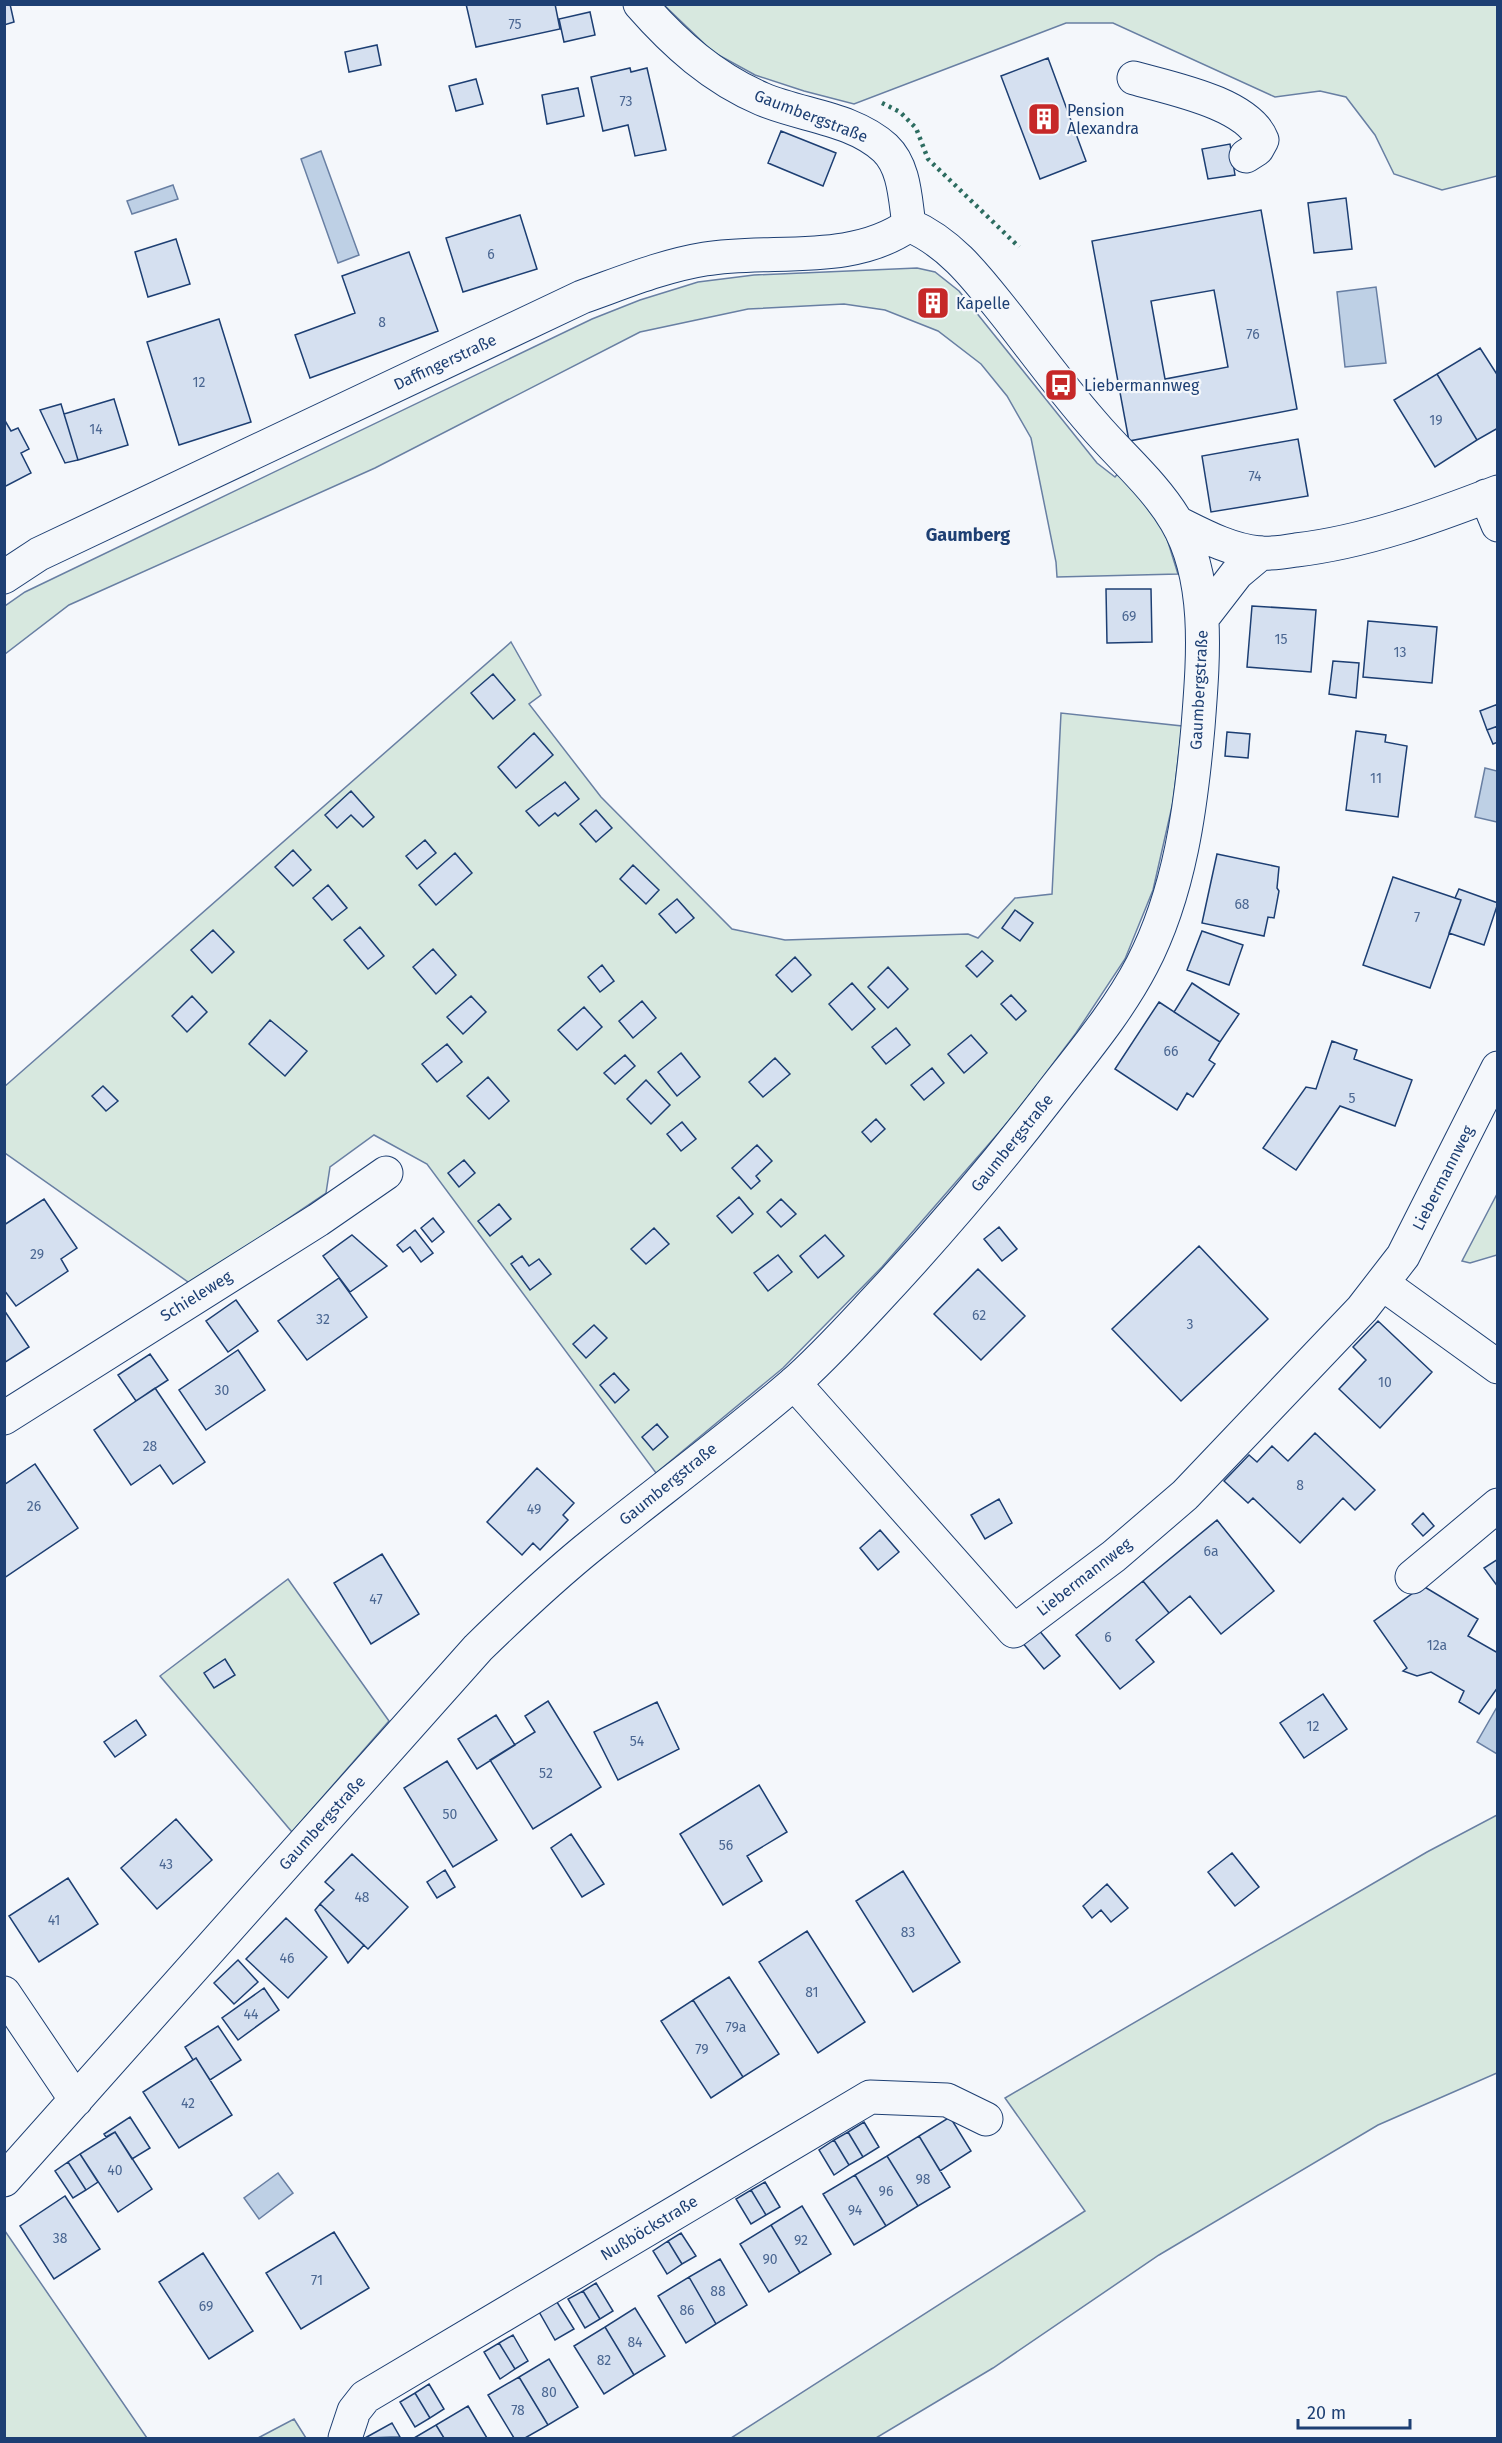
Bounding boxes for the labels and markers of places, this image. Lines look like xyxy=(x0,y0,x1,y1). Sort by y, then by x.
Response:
building icon: Pension Alexandra xyxy=(1026,101,1062,137)
place label: Pension Alexandra xyxy=(1067,101,1139,138)
building icon: Kapelle xyxy=(915,285,951,321)
place label: Kapelle xyxy=(956,294,1010,313)
bus stop icon: Liebermannweg xyxy=(1043,367,1079,403)
place label: Liebermannweg xyxy=(1084,376,1200,395)

